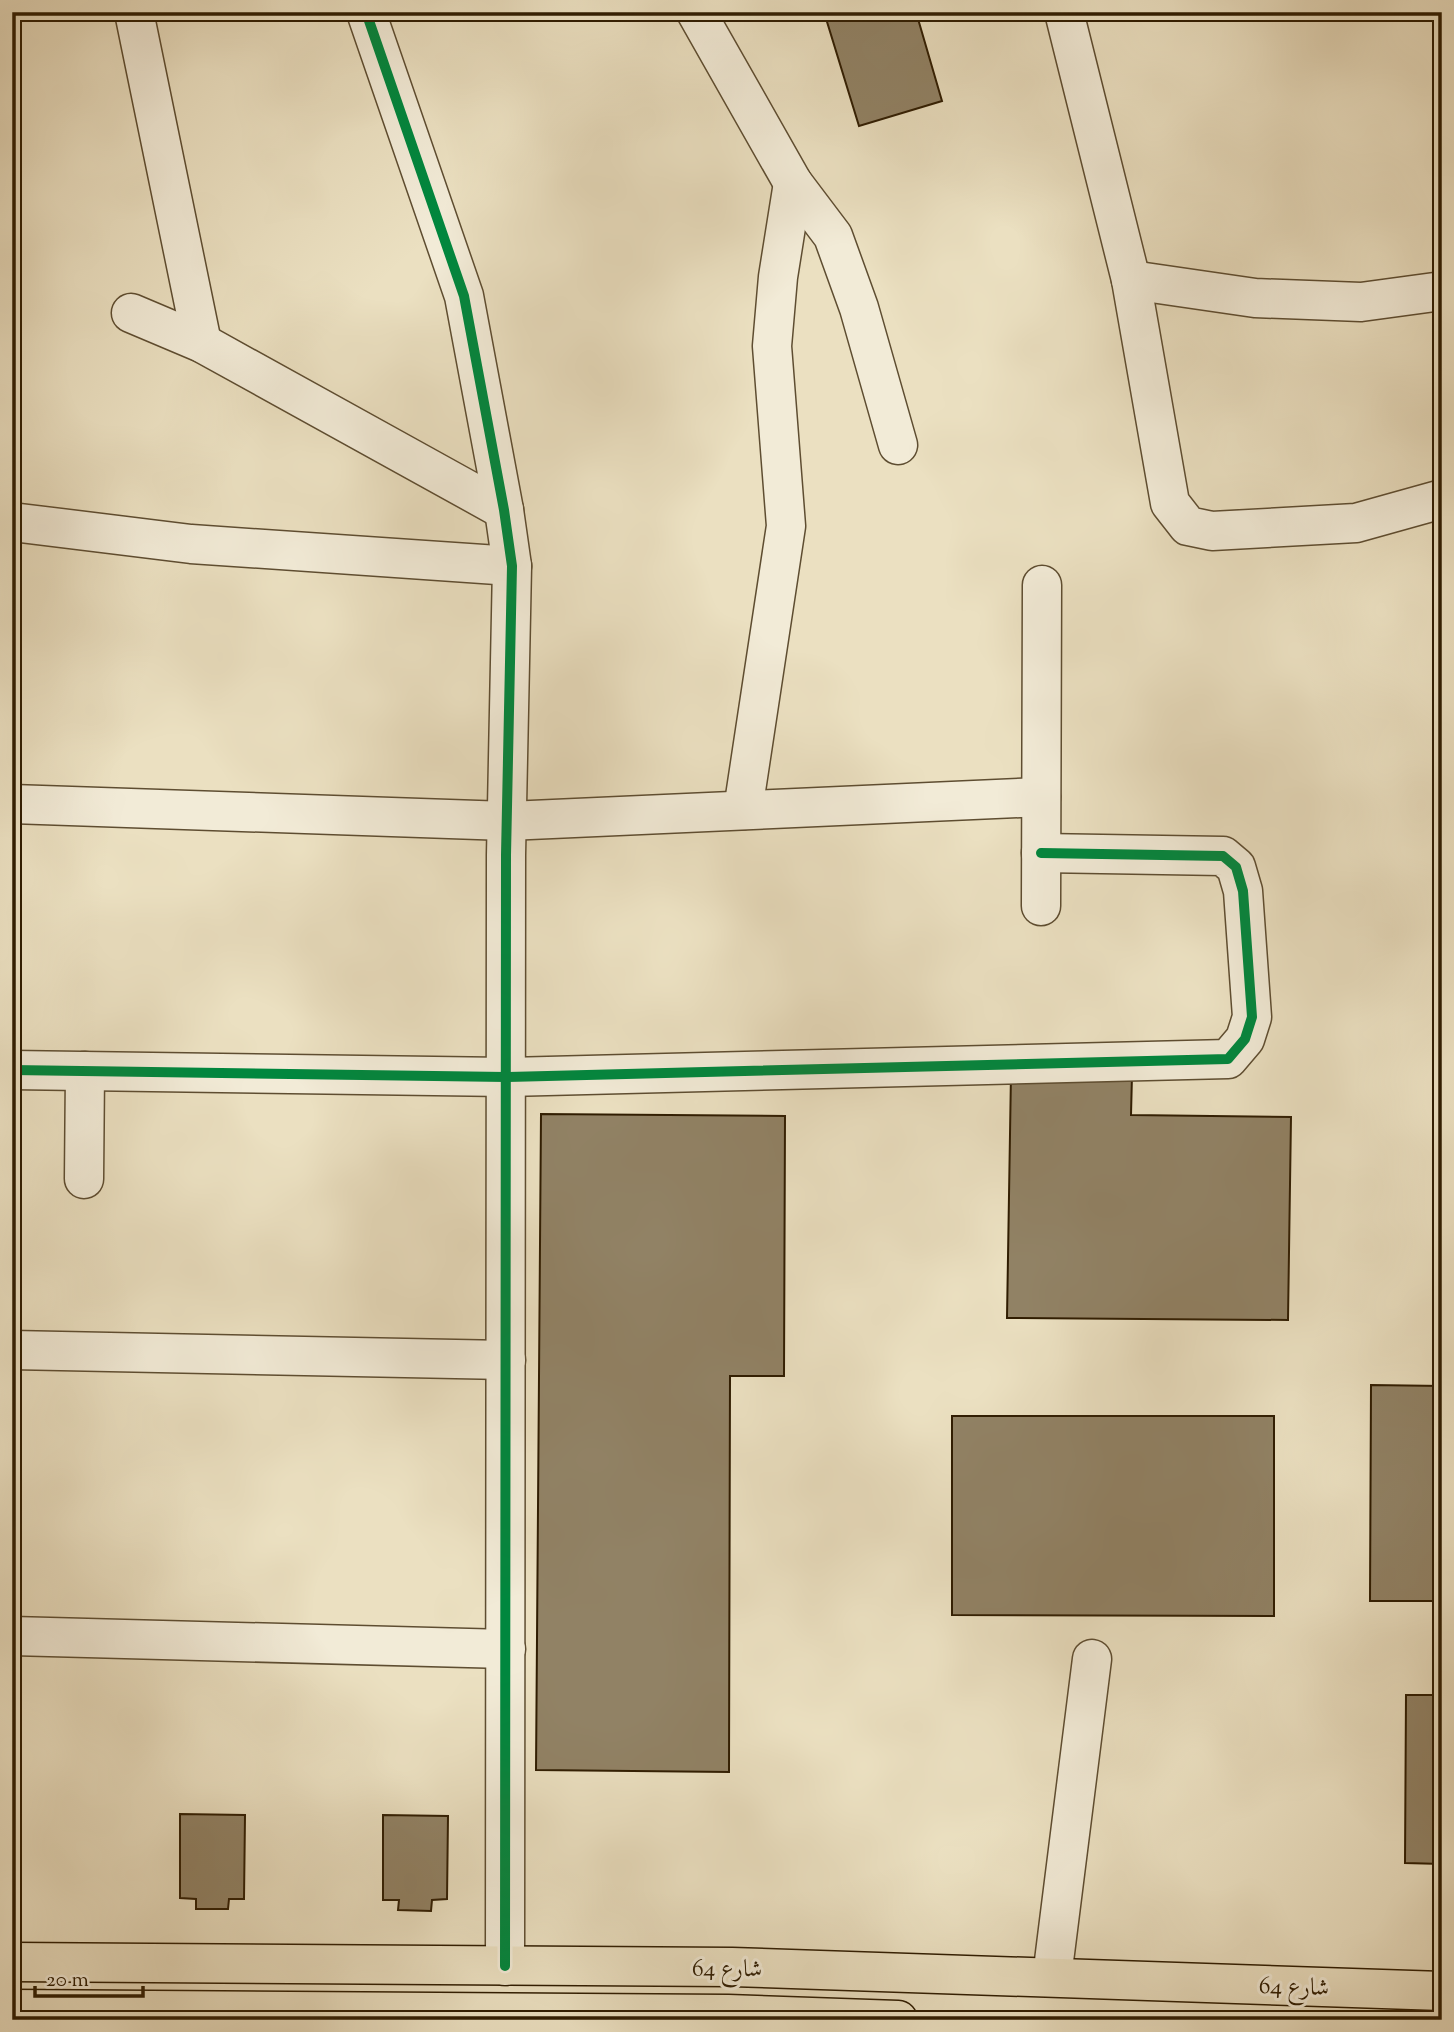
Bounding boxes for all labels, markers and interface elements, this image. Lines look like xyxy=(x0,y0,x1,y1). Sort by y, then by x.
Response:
street label: شارع 64 xyxy=(691,1952,762,1989)
scale bar xyxy=(35,1955,144,1999)
text: 20 m xyxy=(46,1966,89,1996)
street label: شارع 64 xyxy=(1258,1970,1330,2007)

